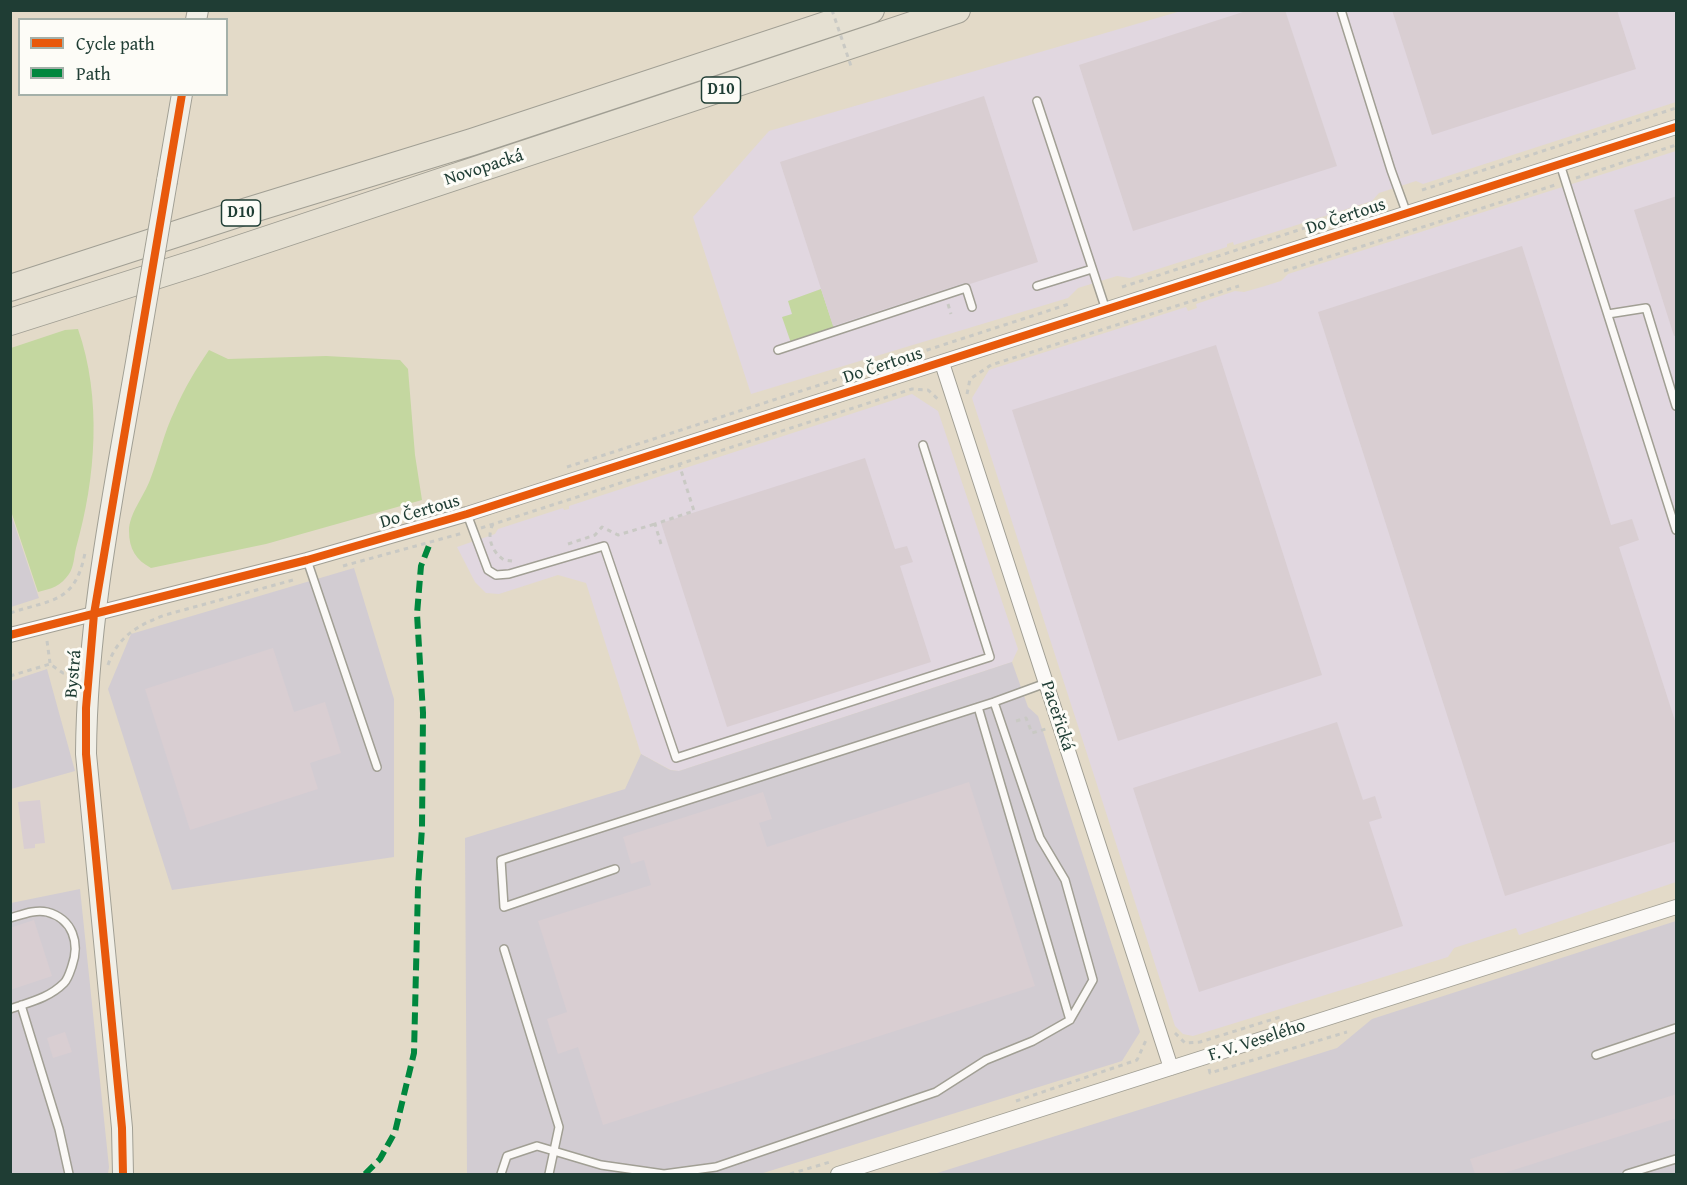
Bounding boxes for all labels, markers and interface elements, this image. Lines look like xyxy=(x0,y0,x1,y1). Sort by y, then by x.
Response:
legend xyxy=(18,18,228,96)
text: Cycle path xyxy=(76,30,155,57)
text: Path xyxy=(76,60,111,87)
road number: D10 xyxy=(702,77,740,103)
street label: Novopacká xyxy=(442,145,526,191)
street label: Do Čertous xyxy=(1304,194,1388,240)
road number: D10 xyxy=(222,200,260,226)
street label: Do Čertous xyxy=(841,343,925,389)
street label: Do Čertous xyxy=(378,490,462,534)
street label: Bystrá xyxy=(61,649,87,699)
street label: Paceřická xyxy=(1036,678,1078,754)
street label: F. V. Veselého xyxy=(1206,1015,1308,1067)

